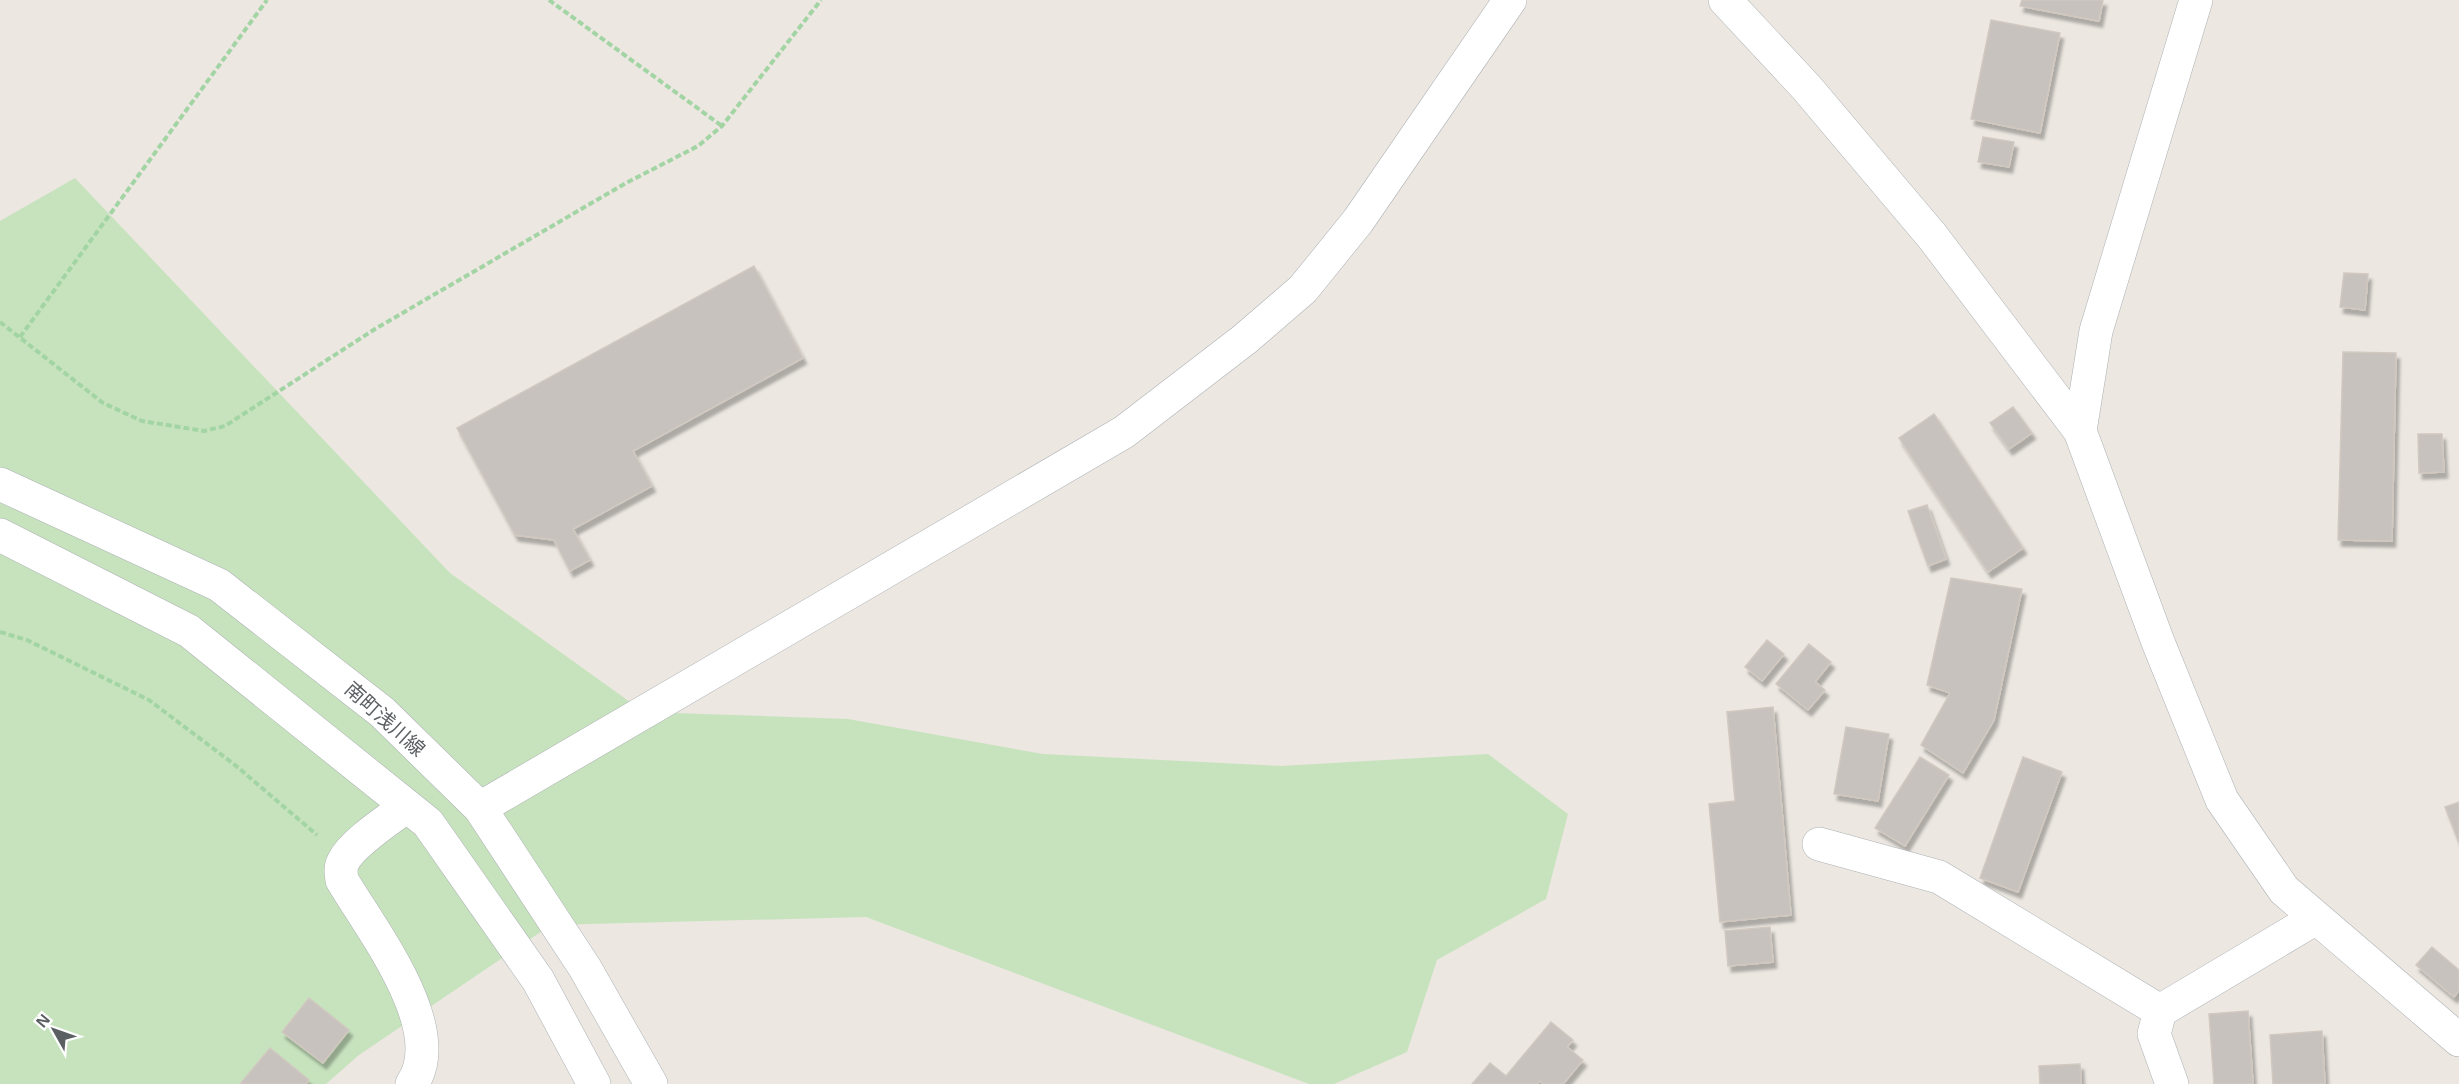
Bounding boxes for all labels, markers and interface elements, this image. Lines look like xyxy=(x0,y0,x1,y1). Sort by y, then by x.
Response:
street label: 南町浅川線 xyxy=(340,677,430,761)
north arrow xyxy=(24,1000,84,1060)
text: N xyxy=(33,1011,53,1031)

